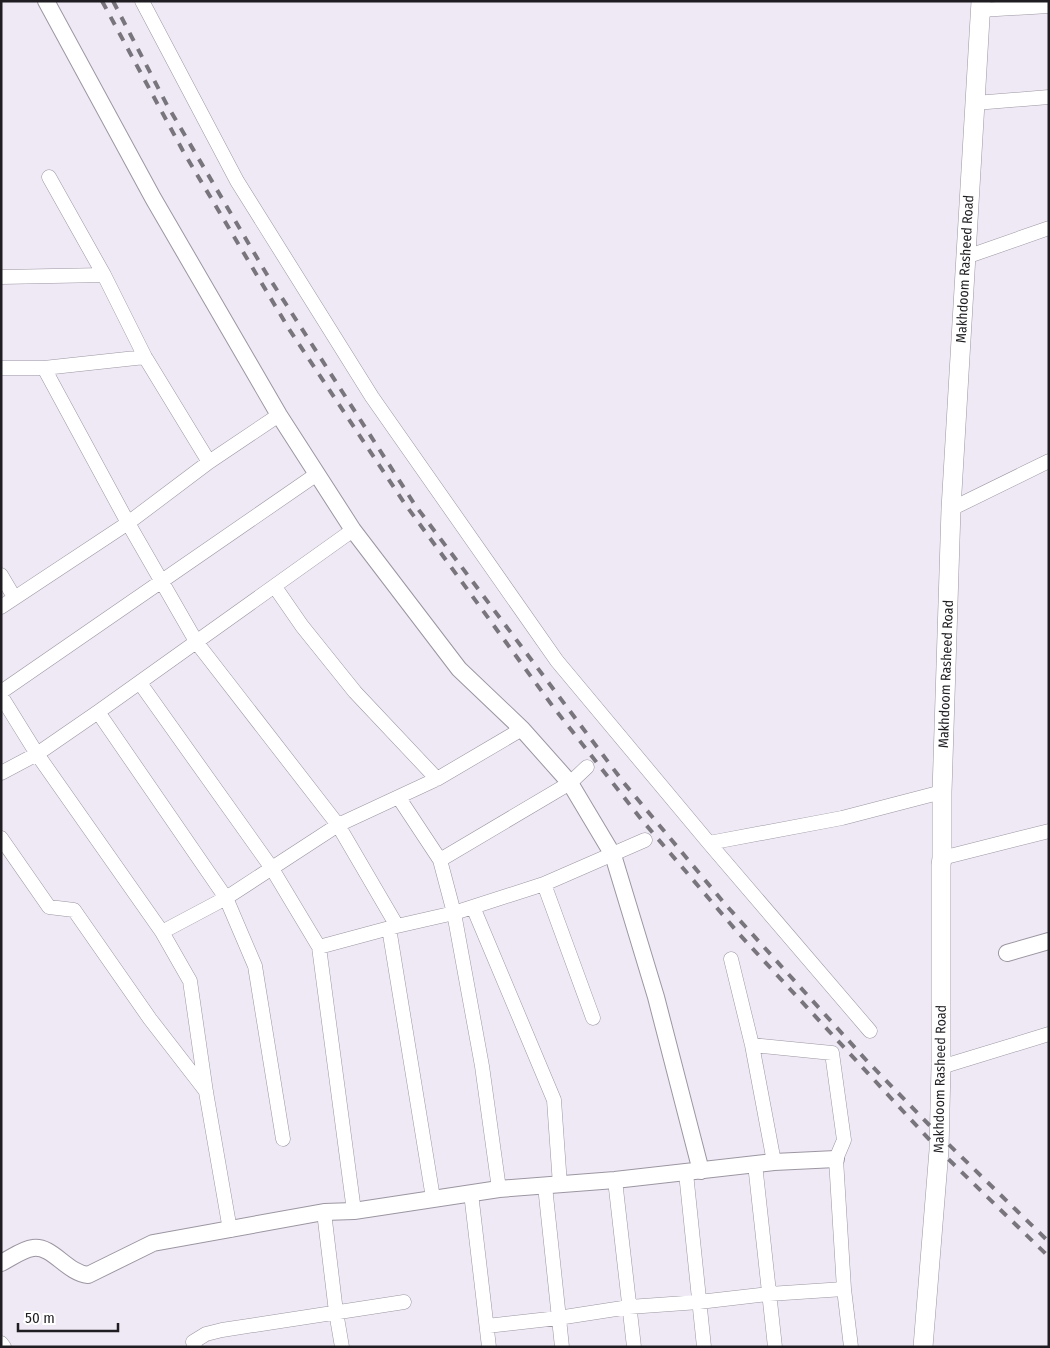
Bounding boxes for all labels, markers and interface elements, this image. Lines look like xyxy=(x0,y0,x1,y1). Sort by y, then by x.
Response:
street label: Makhdoom Rasheed Road xyxy=(953,195,977,343)
street label: Makhdoom Rasheed Road xyxy=(935,600,957,748)
street label: Makhdoom Rasheed Road xyxy=(930,1005,950,1153)
scale bar xyxy=(18,1300,118,1332)
text: 50 m xyxy=(25,1309,55,1327)

